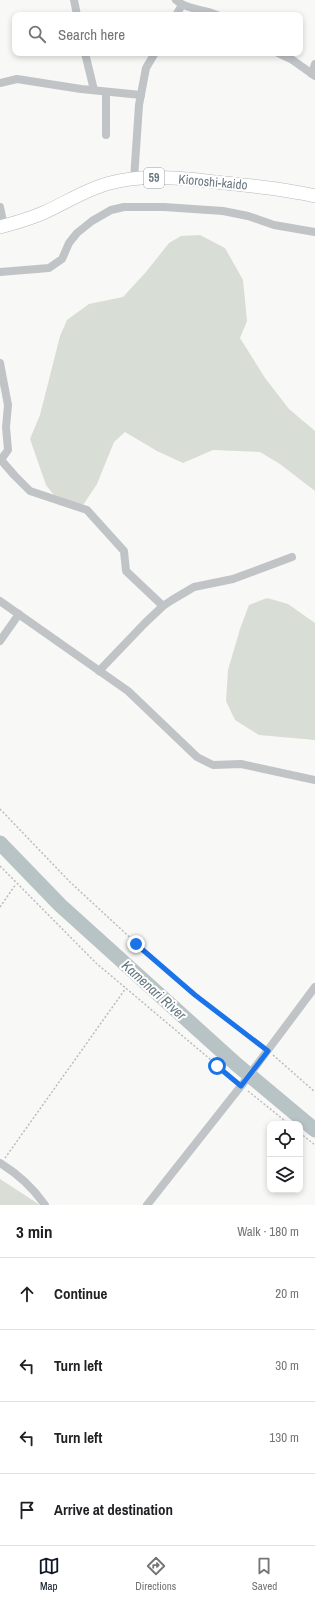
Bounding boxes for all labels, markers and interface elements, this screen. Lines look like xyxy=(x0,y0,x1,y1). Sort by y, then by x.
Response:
search box xyxy=(12,12,303,56)
icon: search xyxy=(26,23,48,45)
text: Search here xyxy=(58,24,125,45)
road number: 59 xyxy=(144,168,164,188)
street label: Kioroshi-kaido xyxy=(178,171,248,193)
route end xyxy=(127,935,145,953)
water label: Kamenari River xyxy=(118,956,191,1024)
route start xyxy=(208,1057,226,1075)
map controls xyxy=(267,1121,303,1193)
button: locate xyxy=(267,1121,303,1157)
button: layers xyxy=(267,1157,303,1193)
text: 3 min xyxy=(16,1220,52,1243)
text: Walk · 180 m xyxy=(237,1223,299,1240)
icon: ahead xyxy=(16,1283,38,1305)
text: Continue xyxy=(54,1283,107,1304)
text: 20 m xyxy=(275,1285,299,1302)
icon: left xyxy=(16,1355,38,1377)
text: Turn left xyxy=(54,1355,102,1376)
text: 30 m xyxy=(275,1357,299,1374)
icon: left xyxy=(16,1427,38,1449)
text: Turn left xyxy=(54,1427,102,1448)
text: 130 m xyxy=(269,1429,299,1446)
icon: arrive xyxy=(16,1499,38,1521)
text: Arrive at destination xyxy=(54,1499,173,1520)
tab: Map xyxy=(38,1555,60,1593)
tab: Directions xyxy=(135,1555,176,1593)
tab: Saved xyxy=(252,1555,277,1593)

